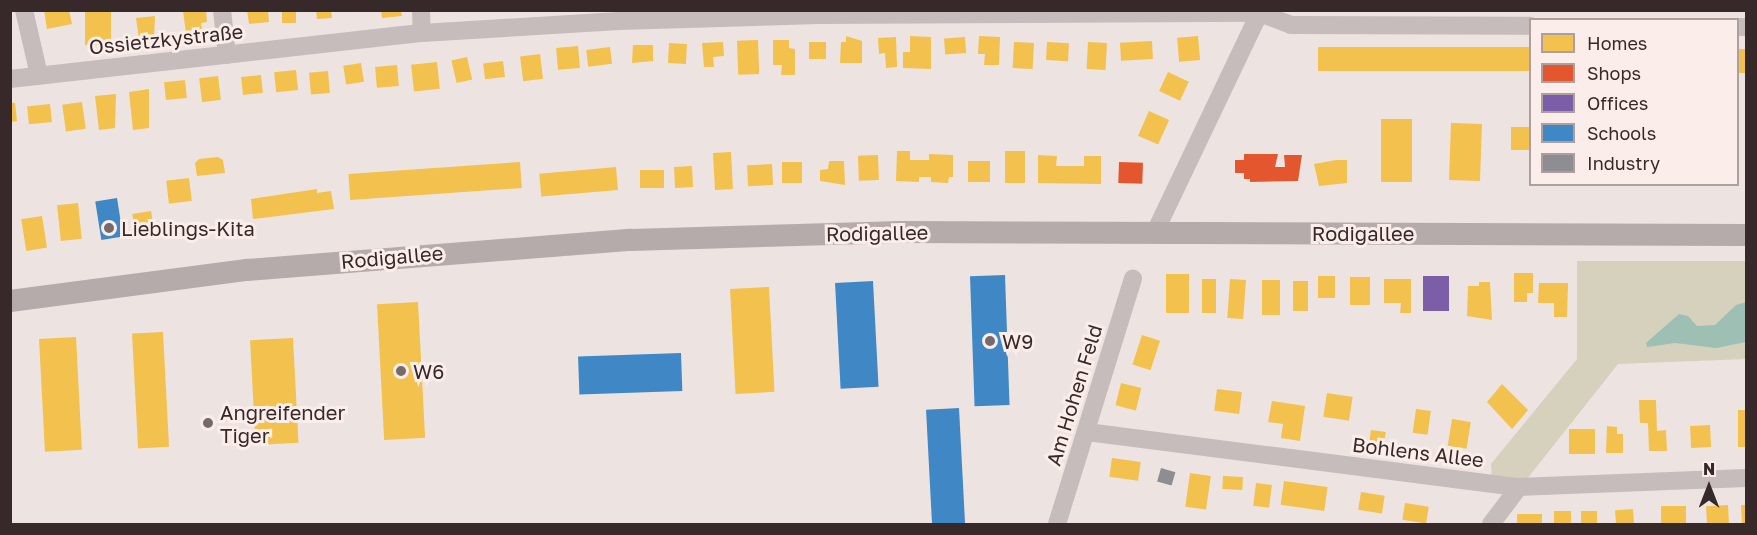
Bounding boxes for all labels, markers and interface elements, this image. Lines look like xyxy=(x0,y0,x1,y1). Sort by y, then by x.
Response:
legend xyxy=(1529,18,1739,186)
street label: Ossietzkystraße xyxy=(88,19,244,59)
text: Homes xyxy=(1587,32,1647,54)
text: Shops xyxy=(1587,62,1641,84)
text: Offices xyxy=(1587,92,1648,114)
text: Schools xyxy=(1587,122,1656,144)
text: Industry xyxy=(1587,152,1660,174)
place label: Lieblings-Kita xyxy=(121,216,255,240)
street label: Rodigallee xyxy=(826,220,928,246)
marker: Lieblings-Kita xyxy=(102,221,116,235)
street label: Rodigallee xyxy=(1312,221,1414,245)
street label: Rodigallee xyxy=(340,241,444,273)
street label: Am Hohen Feld xyxy=(1041,322,1107,468)
place label: W9 xyxy=(1002,329,1033,353)
marker: W9 xyxy=(983,334,997,348)
place label: W6 xyxy=(413,359,444,383)
marker: W6 xyxy=(394,364,408,378)
place label: Angreifender Tiger xyxy=(220,400,345,447)
marker: Angreifender Tiger xyxy=(201,416,215,430)
street label: Bohlens Allee xyxy=(1351,432,1485,472)
north arrow xyxy=(1679,457,1739,517)
text: N xyxy=(1703,459,1715,479)

